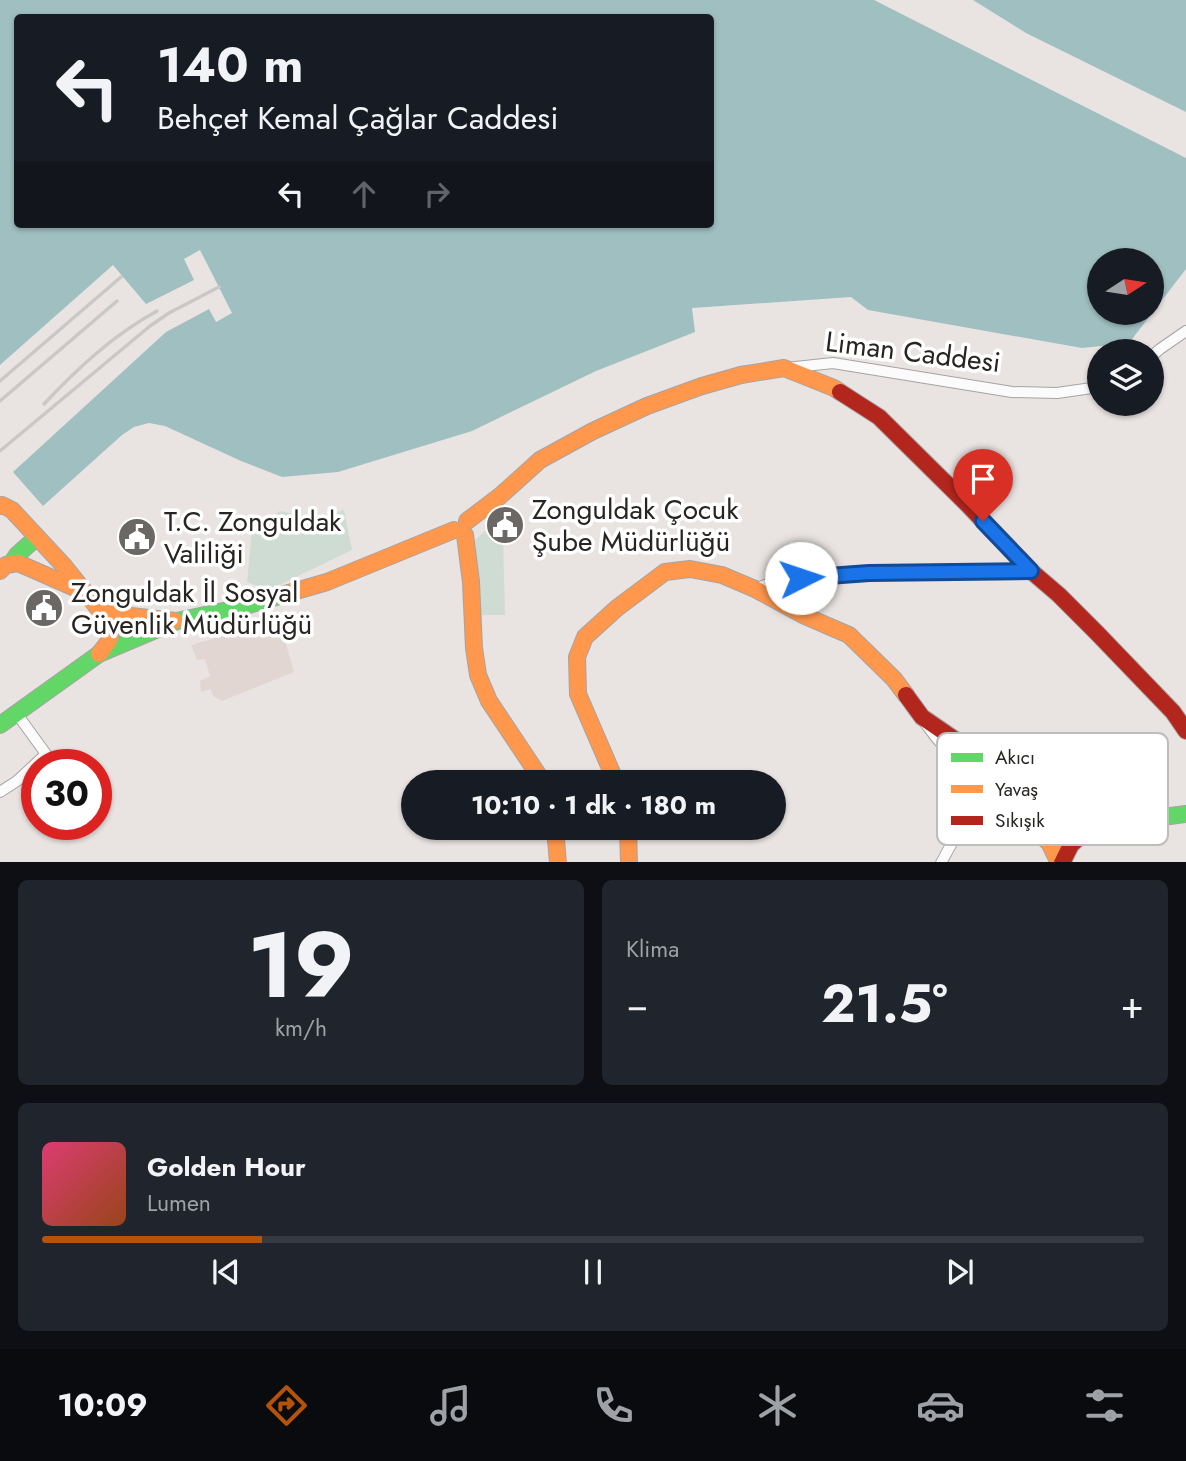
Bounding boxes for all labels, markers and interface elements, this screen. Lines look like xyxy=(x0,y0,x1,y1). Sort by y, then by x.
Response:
text: 140 m xyxy=(157,30,303,100)
icon: left xyxy=(42,42,133,133)
text: Behçet Kemal Çağlar Caddesi xyxy=(157,95,558,141)
icon: left xyxy=(272,175,310,213)
icon: ahead xyxy=(345,175,383,213)
icon: right xyxy=(418,175,456,213)
north arrow xyxy=(1087,248,1164,326)
map controls xyxy=(1087,248,1164,416)
street label: Liman Caddesi xyxy=(823,321,1003,383)
button: layers xyxy=(1087,339,1164,416)
pin xyxy=(953,449,1013,521)
icon: arrive xyxy=(964,460,1002,498)
place label: Zonguldak Çocuk Şube Müdürlüğü xyxy=(532,489,739,562)
place label: T.C. Zonguldak Valiliği xyxy=(164,501,342,574)
public building icon: Zonguldak Çocuk Şube Müdürlüğü xyxy=(484,504,526,546)
public building icon: T.C. Zonguldak Valiliği xyxy=(116,516,158,558)
position arrow xyxy=(764,541,838,615)
place label: Zonguldak İl Sosyal Güvenlik Müdürlüğü xyxy=(71,572,312,645)
public building icon: Zonguldak İl Sosyal Güvenlik Müdürlüğü xyxy=(23,587,65,629)
legend xyxy=(937,733,1168,845)
text: Akıcı xyxy=(995,744,1035,771)
speed limit sign: 30 xyxy=(21,749,112,840)
text: Yavaş xyxy=(995,776,1038,803)
text: 10:10 · 1 dk · 180 m xyxy=(471,786,716,824)
text: Sıkışık xyxy=(995,807,1045,834)
text: 19 xyxy=(247,900,355,1031)
text: Klima xyxy=(626,932,679,966)
text: 21.5° xyxy=(821,966,948,1042)
text: − xyxy=(626,977,648,1032)
text: + xyxy=(1121,977,1144,1032)
text: km/h xyxy=(275,1011,327,1045)
text: Golden Hour xyxy=(147,1148,306,1186)
text: Lumen xyxy=(147,1186,211,1220)
icon: previous xyxy=(207,1253,245,1291)
icon: pause xyxy=(574,1253,612,1291)
icon: next xyxy=(941,1253,979,1291)
icon: directions xyxy=(262,1381,311,1430)
icon: music xyxy=(426,1381,475,1430)
icon: phone xyxy=(589,1381,638,1430)
icon: climate xyxy=(753,1381,802,1430)
icon: car xyxy=(916,1381,965,1430)
icon: filters xyxy=(1080,1381,1129,1430)
text: 10:09 xyxy=(57,1382,148,1428)

